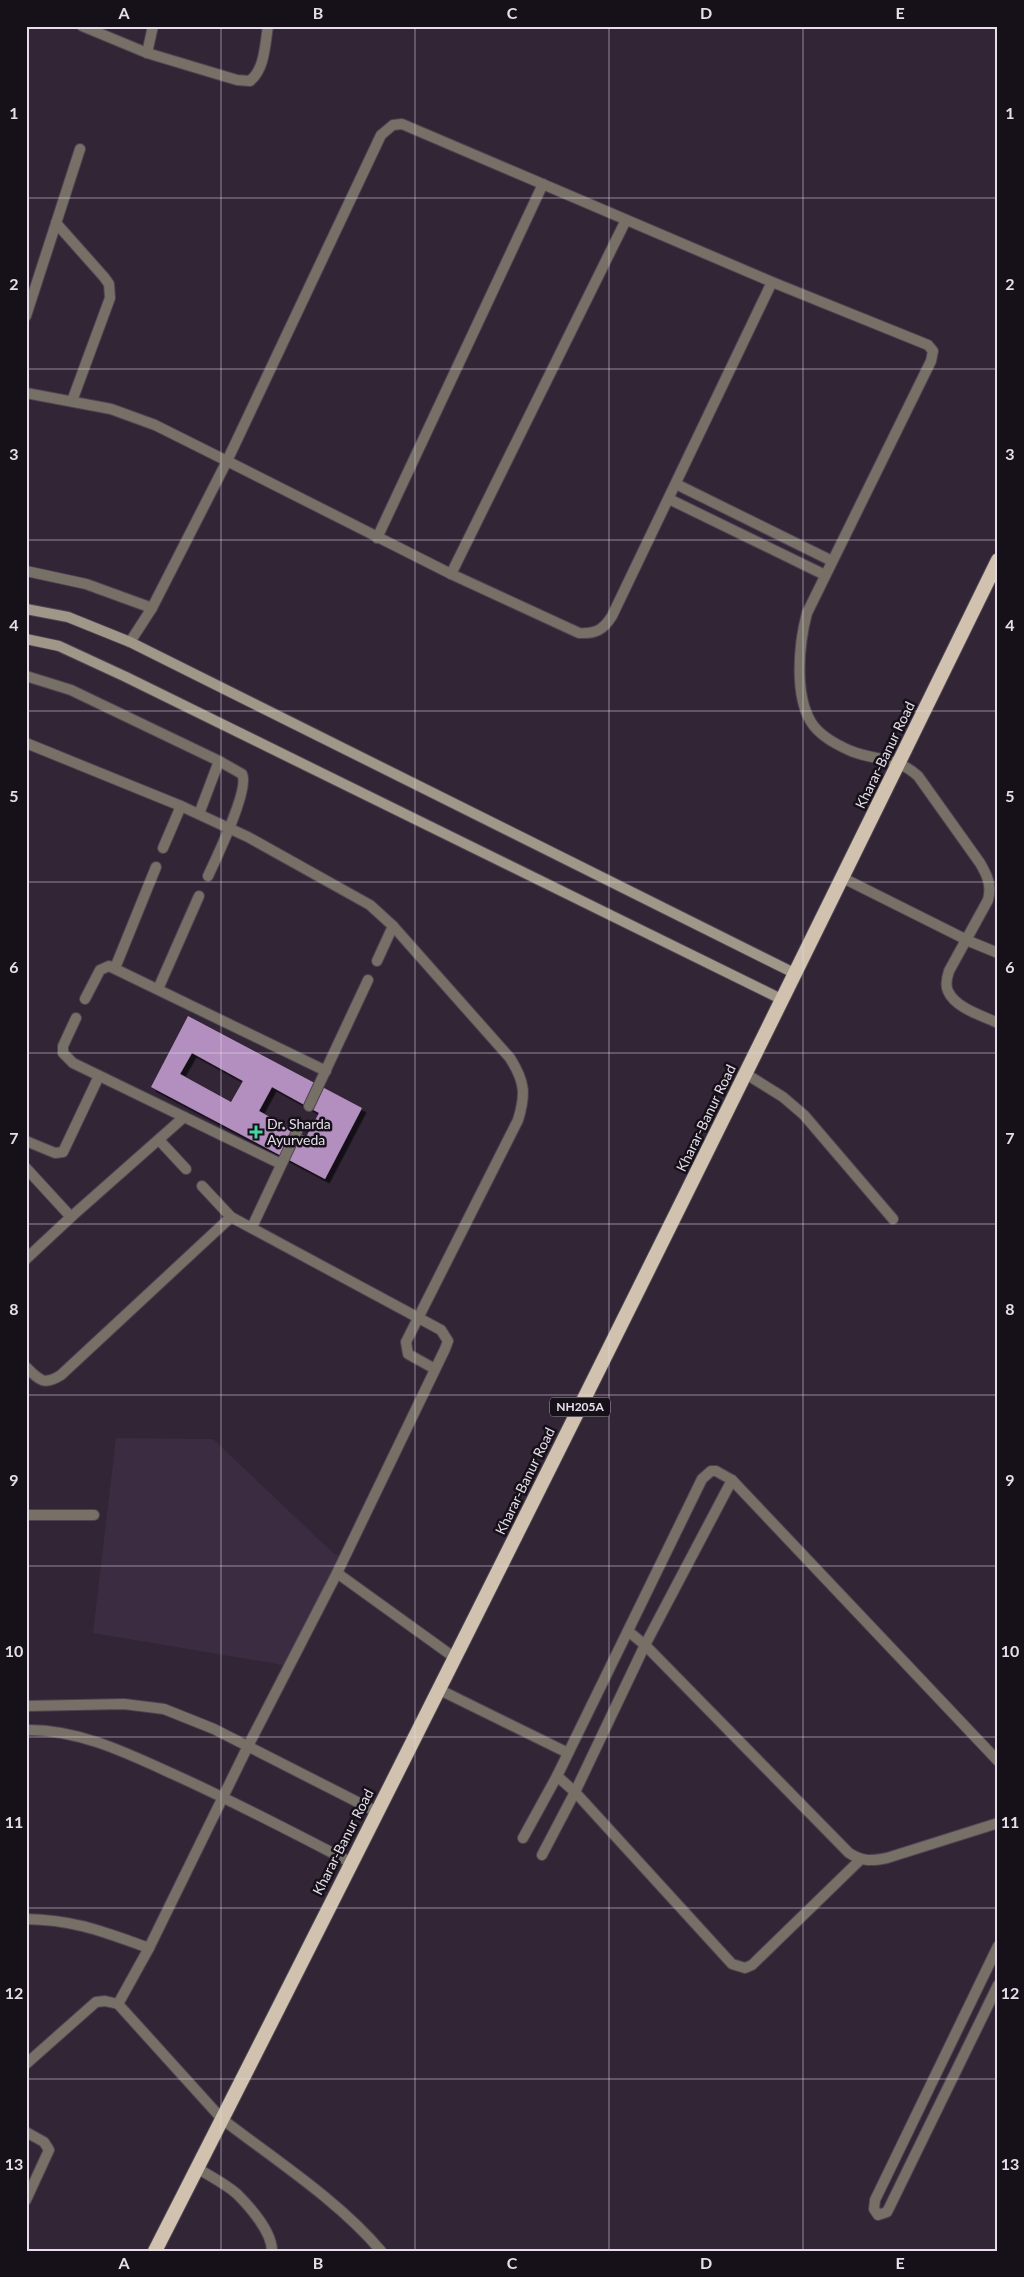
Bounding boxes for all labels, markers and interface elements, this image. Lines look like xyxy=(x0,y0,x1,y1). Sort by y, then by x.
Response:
text: A xyxy=(117,3,130,22)
text: B xyxy=(313,3,323,22)
text: C xyxy=(507,3,518,22)
text: D xyxy=(700,3,712,22)
text: E xyxy=(895,3,905,22)
text: 1 xyxy=(9,103,19,122)
text: 1 xyxy=(1005,103,1015,122)
text: 2 xyxy=(9,274,19,293)
text: 2 xyxy=(1005,274,1015,293)
text: 3 xyxy=(9,444,19,463)
text: 3 xyxy=(1005,444,1015,463)
text: 4 xyxy=(9,615,19,634)
text: 4 xyxy=(1005,615,1015,634)
street label: Kharar-Banur Road xyxy=(851,698,918,811)
text: 5 xyxy=(9,786,19,805)
text: 5 xyxy=(1005,786,1015,805)
text: 6 xyxy=(9,957,19,976)
text: 6 xyxy=(1005,957,1015,976)
street label: Kharar-Banur Road xyxy=(672,1061,739,1174)
place label: Dr. Sharda Ayurveda xyxy=(267,1115,331,1148)
marker: Dr. Sharda Ayurveda xyxy=(249,1125,263,1139)
text: 7 xyxy=(9,1128,19,1147)
text: 7 xyxy=(1005,1128,1015,1147)
text: 8 xyxy=(9,1299,19,1318)
text: 8 xyxy=(1005,1299,1015,1318)
road number: NH205A xyxy=(550,1398,610,1416)
street label: Kharar-Banur Road xyxy=(491,1424,558,1537)
text: 9 xyxy=(9,1470,19,1489)
text: 9 xyxy=(1005,1470,1015,1489)
text: 10 xyxy=(5,1641,23,1660)
text: 10 xyxy=(1001,1641,1019,1660)
street label: Kharar-Banur Road xyxy=(308,1786,377,1898)
text: 11 xyxy=(5,1812,23,1831)
text: 11 xyxy=(1001,1812,1019,1831)
text: 12 xyxy=(5,1983,23,2002)
text: 12 xyxy=(1001,1983,1019,2002)
text: 13 xyxy=(5,2154,23,2173)
text: 13 xyxy=(1001,2154,1019,2173)
text: A xyxy=(117,2253,130,2272)
text: B xyxy=(313,2253,323,2272)
text: C xyxy=(507,2253,518,2272)
text: D xyxy=(700,2253,712,2272)
text: E xyxy=(895,2253,905,2272)

